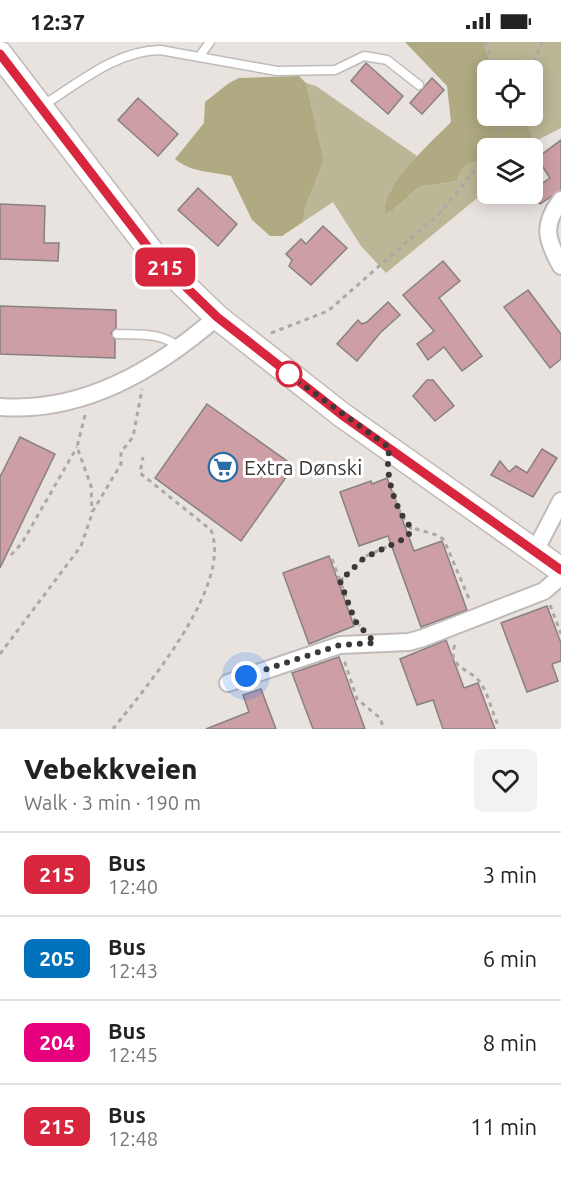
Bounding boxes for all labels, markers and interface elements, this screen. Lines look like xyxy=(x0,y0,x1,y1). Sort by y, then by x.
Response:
text: 12:37 xyxy=(30,9,85,34)
map controls xyxy=(477,60,543,204)
button: locate xyxy=(477,60,543,126)
button: layers xyxy=(477,138,543,204)
line badge: 215 xyxy=(130,248,200,286)
text: 215 xyxy=(147,255,183,279)
unlabelled marker xyxy=(276,361,302,387)
supermarket icon: Extra Dønski xyxy=(207,451,239,483)
place label: Extra Dønski xyxy=(244,455,362,479)
your location xyxy=(231,661,261,691)
button: heart xyxy=(474,749,537,812)
text: Vebekkveien xyxy=(24,753,198,784)
text: Walk · 3 min · 190 m xyxy=(24,791,201,814)
text: Bus xyxy=(108,850,146,875)
text: 215 xyxy=(39,862,75,886)
text: 3 min xyxy=(483,862,537,887)
text: 12:40 xyxy=(108,875,158,898)
text: Bus xyxy=(108,934,146,959)
text: 205 xyxy=(39,946,75,970)
text: 6 min xyxy=(483,946,537,971)
text: 12:43 xyxy=(108,959,158,982)
text: Bus xyxy=(108,1018,146,1043)
text: 204 xyxy=(39,1030,75,1054)
text: 8 min xyxy=(483,1030,537,1055)
text: 12:45 xyxy=(108,1043,158,1066)
text: Bus xyxy=(108,1102,146,1127)
text: 215 xyxy=(39,1114,75,1138)
text: 11 min xyxy=(470,1114,537,1139)
text: 12:48 xyxy=(108,1127,158,1150)

